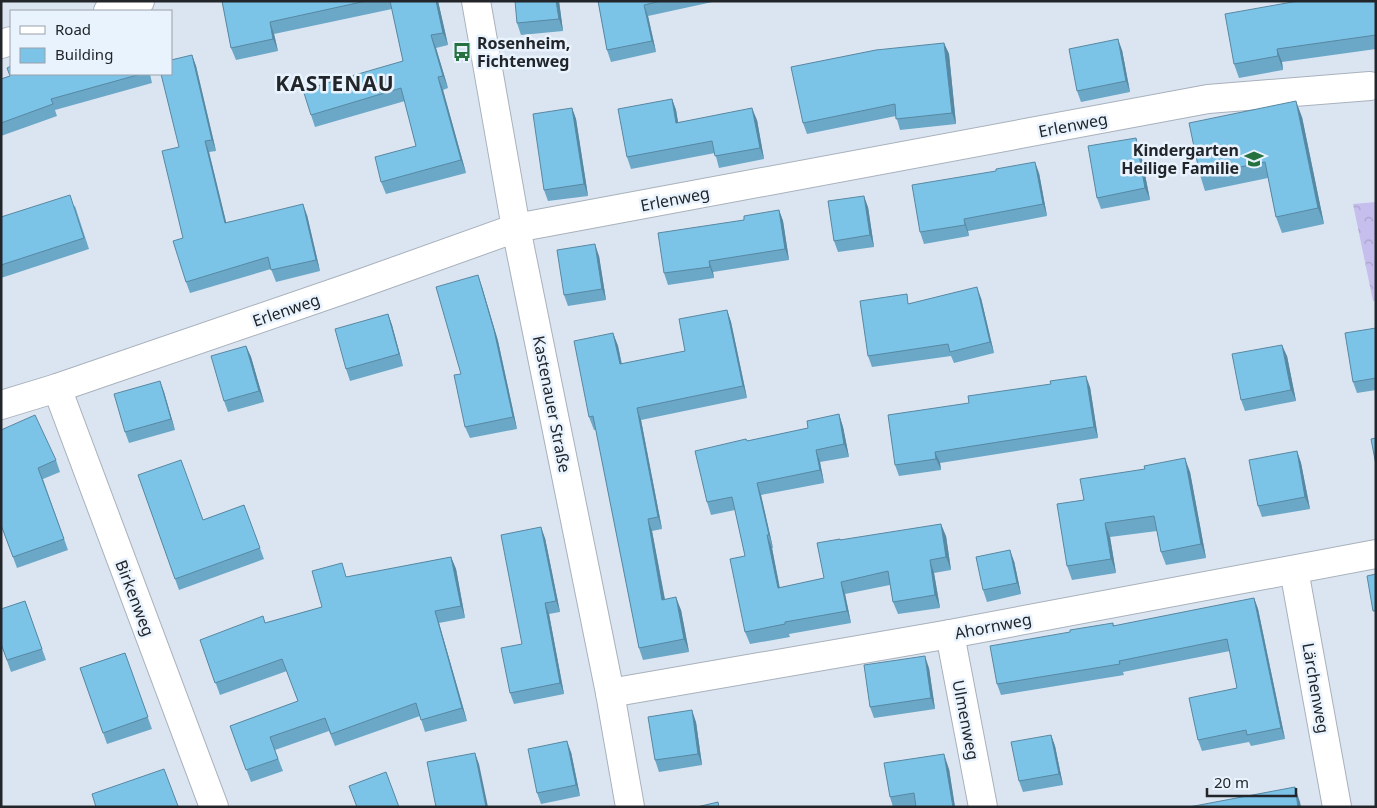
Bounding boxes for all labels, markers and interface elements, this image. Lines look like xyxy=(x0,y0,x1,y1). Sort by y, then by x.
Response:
legend xyxy=(10,10,172,75)
text: Road xyxy=(55,19,91,39)
place label: Rosenheim, Fichtenweg xyxy=(477,32,570,72)
bus stop icon: Rosenheim, Fichtenweg xyxy=(451,41,473,63)
text: Building xyxy=(55,44,113,64)
district label: KASTENAU xyxy=(275,69,395,97)
street label: Erlenweg xyxy=(1037,108,1109,142)
place label: Kindergarten Heilige Familie xyxy=(1121,139,1239,179)
school or university icon: Kindergarten Heilige Familie xyxy=(1243,148,1265,170)
street label: Erlenweg xyxy=(639,182,711,216)
street label: Erlenweg xyxy=(249,288,323,332)
street label: Kastenauer Straße xyxy=(528,334,576,474)
street label: Birkenweg xyxy=(110,557,160,639)
street label: Ahornweg xyxy=(953,608,1033,644)
street label: Lärchenweg xyxy=(1297,641,1335,735)
street label: Ulmenweg xyxy=(947,678,985,762)
scale bar xyxy=(1207,766,1296,798)
text: 20 m xyxy=(1214,772,1249,792)

